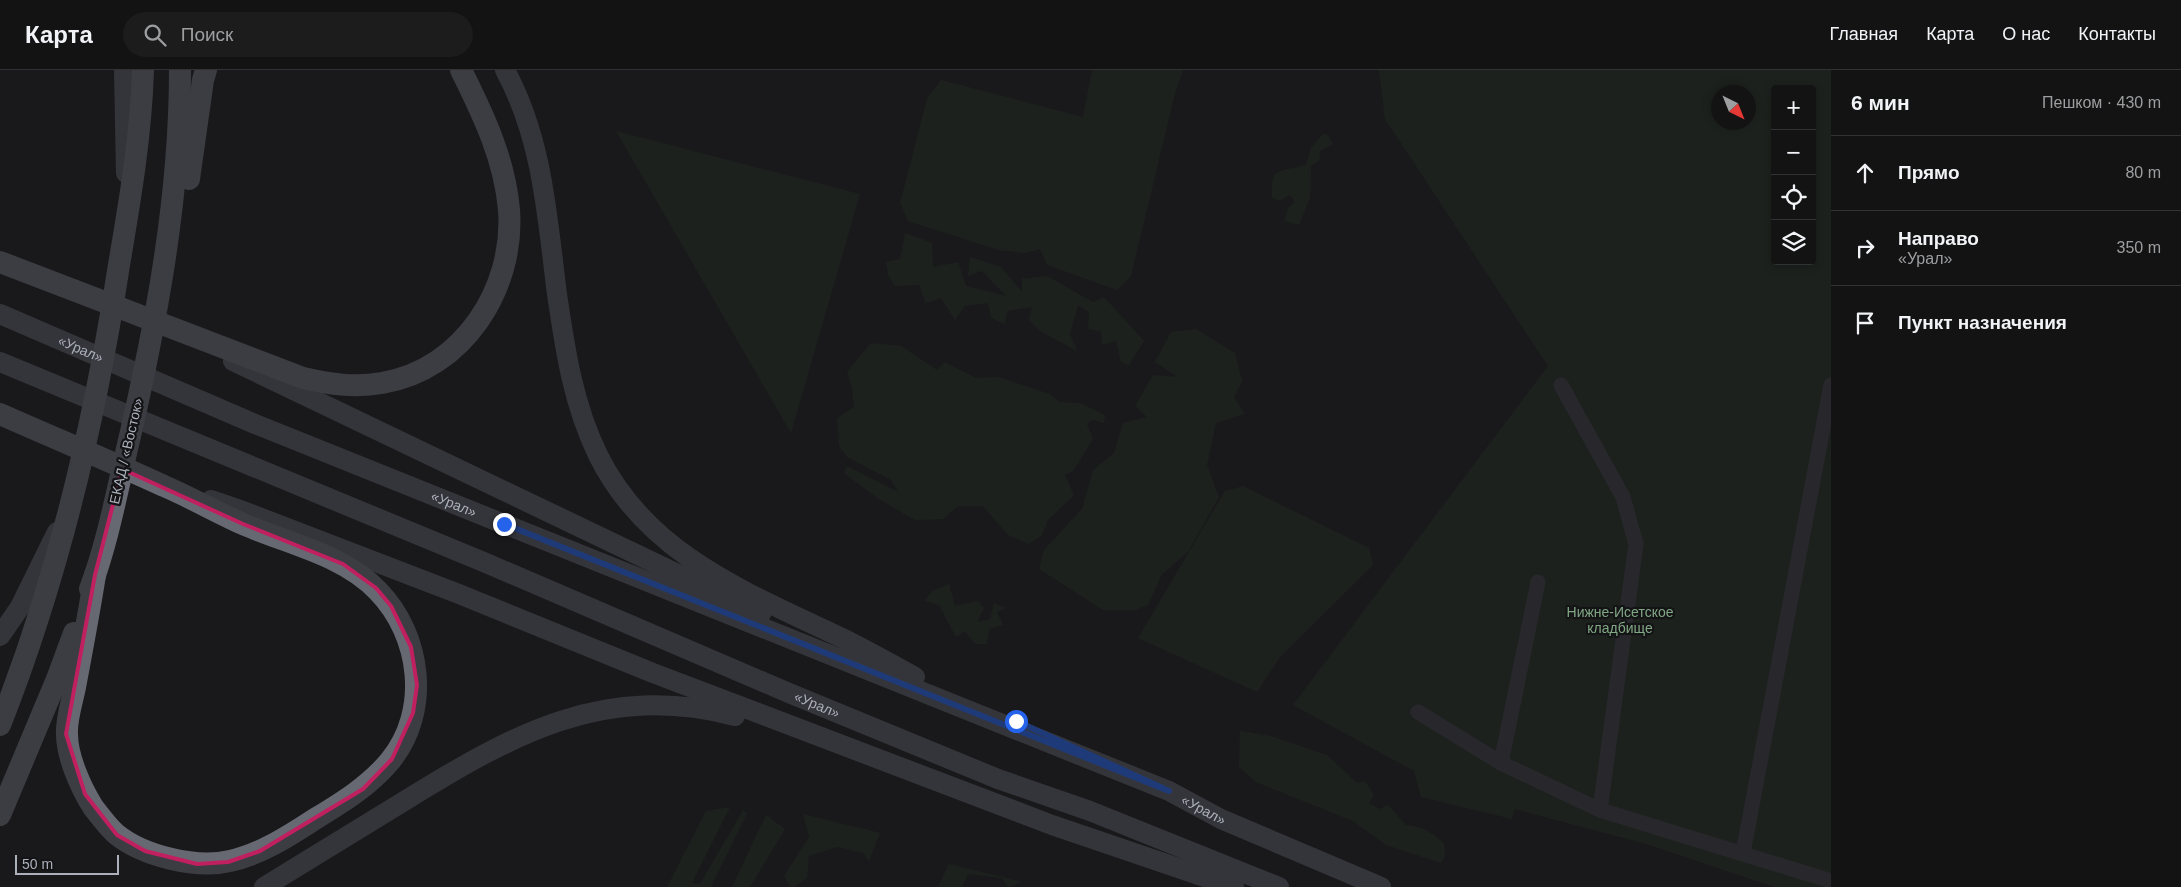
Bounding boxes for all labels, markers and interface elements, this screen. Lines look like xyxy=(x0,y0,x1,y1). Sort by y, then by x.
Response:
search box xyxy=(123,12,473,57)
text: Карта xyxy=(25,21,93,48)
icon: search xyxy=(141,21,169,49)
text: Поиск xyxy=(181,24,233,45)
text: Главная xyxy=(1830,24,1898,44)
text: Карта xyxy=(1926,24,1974,44)
text: О нас xyxy=(2002,24,2050,44)
text: Контакты xyxy=(2078,24,2156,44)
north arrow xyxy=(1711,85,1756,130)
map controls xyxy=(1771,85,1816,265)
button: + xyxy=(1771,85,1816,130)
text: 6 мин xyxy=(1851,91,1910,114)
text: Пешком · 430 m xyxy=(2042,94,2161,111)
button: − xyxy=(1771,130,1816,175)
icon: ahead xyxy=(1851,159,1879,187)
text: Прямо xyxy=(1898,162,1960,183)
text: 80 m xyxy=(2125,164,2161,181)
button: locate xyxy=(1771,175,1816,220)
button: layers xyxy=(1771,220,1816,265)
text: Направо xyxy=(1898,228,1979,249)
icon: right xyxy=(1851,234,1879,262)
text: 350 m xyxy=(2117,239,2161,256)
text: «Урал» xyxy=(1898,250,1952,267)
icon: arrive xyxy=(1851,309,1879,337)
text: Пункт назначения xyxy=(1898,312,2067,333)
street label: «Урал» xyxy=(56,332,106,366)
street label: ЕКАД / «Восток» xyxy=(106,396,146,506)
street label: «Урал» xyxy=(429,488,479,520)
route end xyxy=(493,513,516,536)
park label: Нижне-Исетское кладбище xyxy=(1567,604,1674,636)
street label: «Урал» xyxy=(792,688,842,721)
route start xyxy=(1005,710,1028,733)
street label: «Урал» xyxy=(1179,791,1228,828)
scale bar xyxy=(15,852,119,875)
text: 50 m xyxy=(22,856,53,872)

